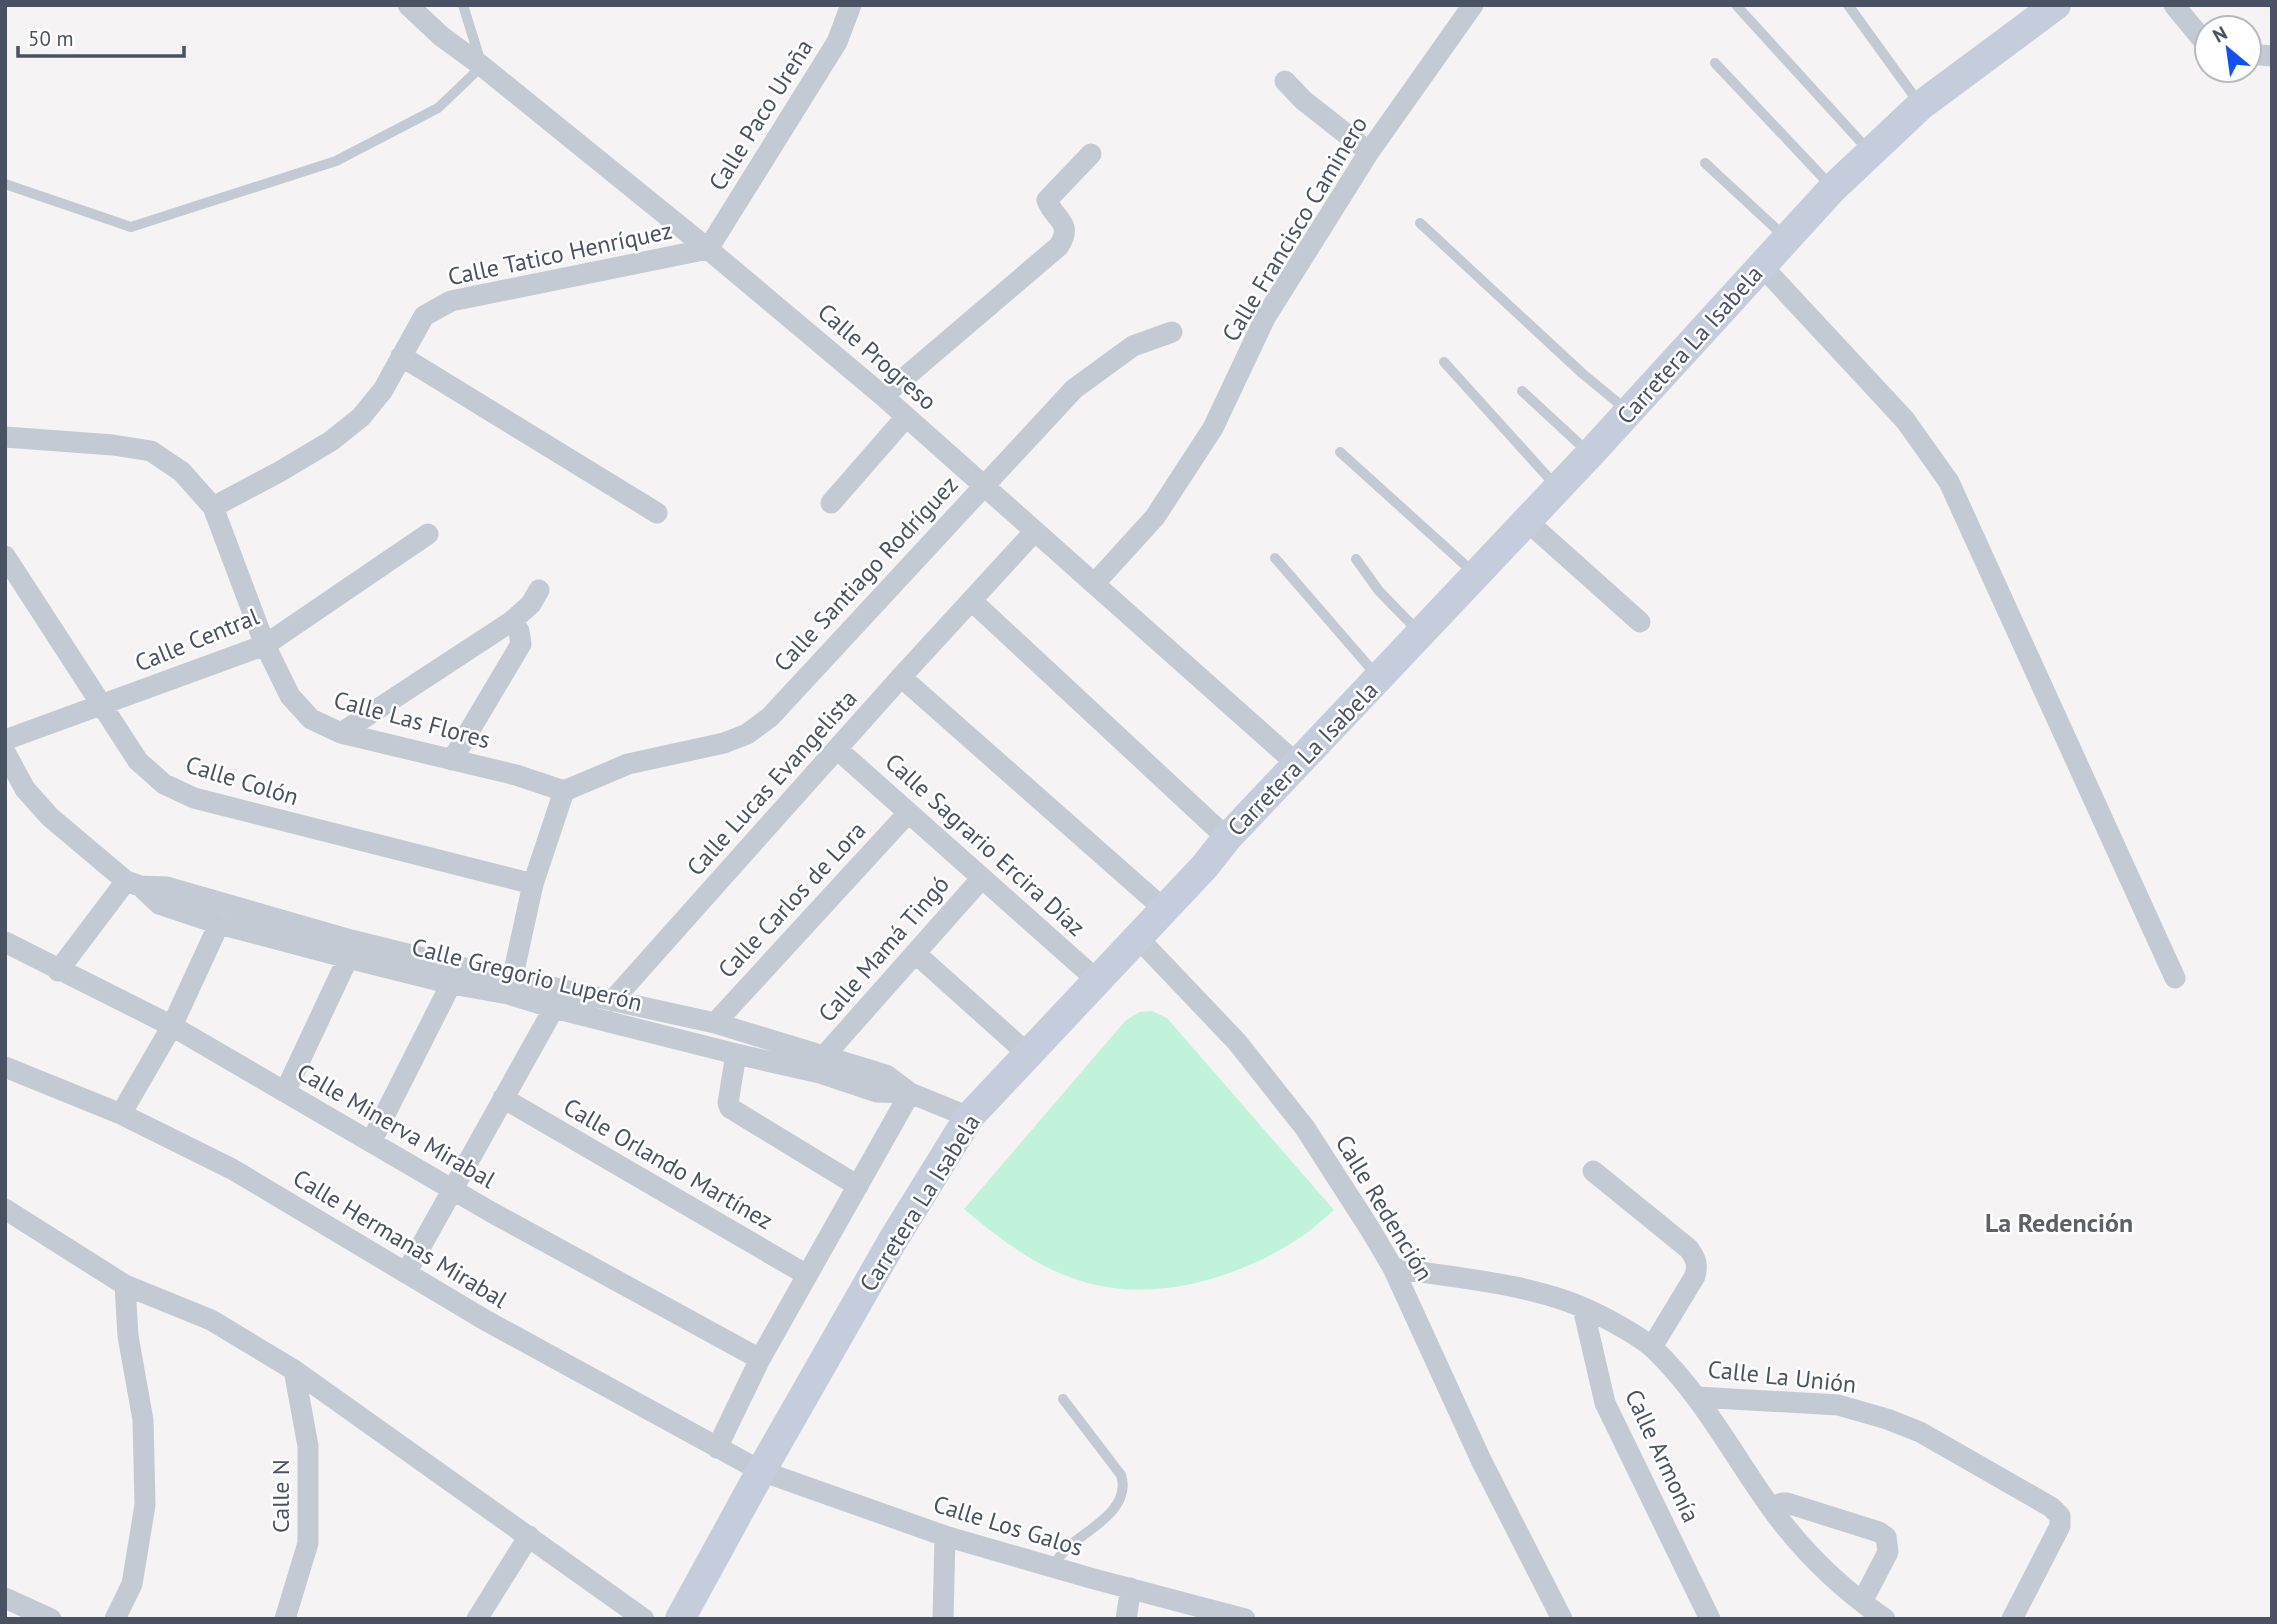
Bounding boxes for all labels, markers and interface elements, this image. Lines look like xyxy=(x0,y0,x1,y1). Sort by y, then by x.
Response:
scale bar xyxy=(18,14,184,58)
north arrow xyxy=(2193,14,2263,84)
text: N xyxy=(2208,21,2231,48)
text: 50 m xyxy=(28,25,74,52)
street label: Calle Paco Ureña xyxy=(702,33,820,196)
street label: Calle Francisco Caminero xyxy=(1215,110,1374,347)
street label: Calle Tatico Henríquez xyxy=(445,215,675,292)
street label: Carretera La Isabela xyxy=(1610,259,1769,431)
street label: Calle Progreso xyxy=(811,296,943,417)
street label: Calle Santiago Rodríguez xyxy=(767,469,964,678)
street label: Calle Central xyxy=(130,601,263,678)
street label: Carretera La Isabela xyxy=(1221,675,1384,843)
street label: Calle Lucas Evangelista xyxy=(680,683,863,882)
street label: Calle Las Flores xyxy=(330,684,494,755)
street label: Calle Sagrario Ercira Díaz xyxy=(879,747,1092,943)
street label: Calle Colón xyxy=(182,749,302,812)
street label: Calle Carlos de Lora xyxy=(711,815,872,984)
street label: Calle Mamá Tingó xyxy=(811,869,956,1028)
street label: Calle Gregorio Luperón xyxy=(409,931,646,1018)
street label: Calle Minerva Mirabal xyxy=(292,1056,501,1195)
street label: Calle Orlando Martínez xyxy=(558,1091,779,1236)
street label: Carretera La Isabela xyxy=(852,1108,987,1297)
street label: Calle Redención xyxy=(1329,1129,1440,1286)
street label: Calle Hermanas Mirabal xyxy=(287,1162,513,1315)
district label: La Redención xyxy=(1985,1206,2133,1239)
street label: Calle La Unión xyxy=(1706,1353,1858,1400)
street label: Calle Armonía xyxy=(1618,1384,1707,1527)
street label: Calle N xyxy=(265,1459,296,1533)
street label: Calle Los Galos xyxy=(930,1488,1087,1563)

